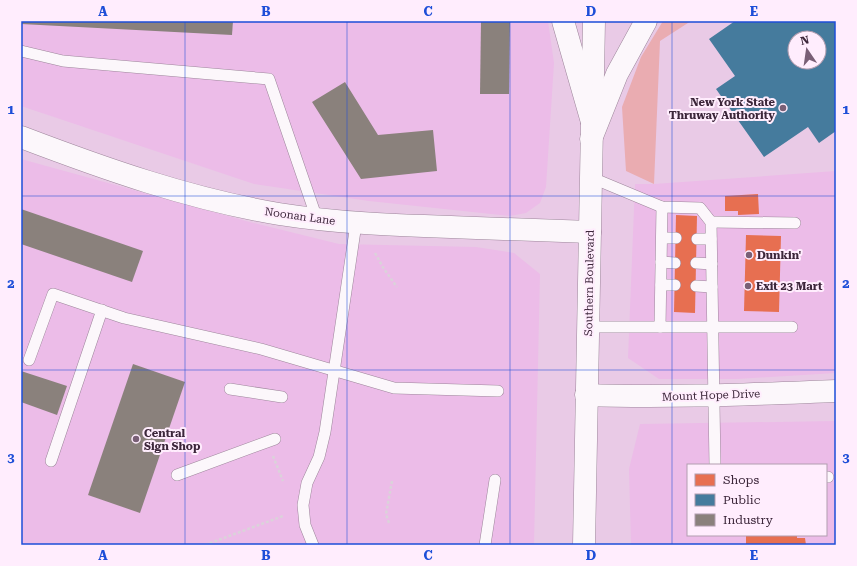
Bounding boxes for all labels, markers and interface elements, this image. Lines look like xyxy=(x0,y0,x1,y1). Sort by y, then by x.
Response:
text: A xyxy=(98,4,108,19)
text: B xyxy=(261,4,271,19)
text: C xyxy=(423,4,433,19)
text: D xyxy=(586,4,596,19)
text: E xyxy=(750,4,758,19)
north arrow xyxy=(787,30,827,70)
text: N xyxy=(799,33,811,48)
place label: New York State Thruway Authority xyxy=(669,96,776,122)
text: 1 xyxy=(7,102,15,117)
text: 1 xyxy=(842,102,850,117)
marker: New York State Thruway Authority xyxy=(778,103,788,113)
street label: Noonan Lane xyxy=(264,205,336,228)
street label: Southern Boulevard xyxy=(582,230,597,336)
place label: Dunkin' xyxy=(757,249,801,262)
marker: Dunkin' xyxy=(744,250,754,260)
text: 2 xyxy=(7,276,15,291)
text: 2 xyxy=(842,276,850,291)
place label: Exit 23 Mart xyxy=(756,280,823,293)
marker: Exit 23 Mart xyxy=(743,281,753,291)
street label: Mount Hope Drive xyxy=(662,387,760,404)
place label: Central Sign Shop xyxy=(144,427,201,453)
marker: Central Sign Shop xyxy=(131,434,141,444)
text: 3 xyxy=(7,450,15,465)
text: 3 xyxy=(842,450,850,465)
legend xyxy=(687,464,827,536)
text: Shops xyxy=(723,473,759,487)
text: Public xyxy=(723,493,761,507)
text: Industry xyxy=(723,513,774,527)
text: A xyxy=(98,548,108,563)
text: B xyxy=(261,548,271,563)
text: C xyxy=(423,548,433,563)
text: D xyxy=(586,548,596,563)
text: E xyxy=(750,548,758,563)

